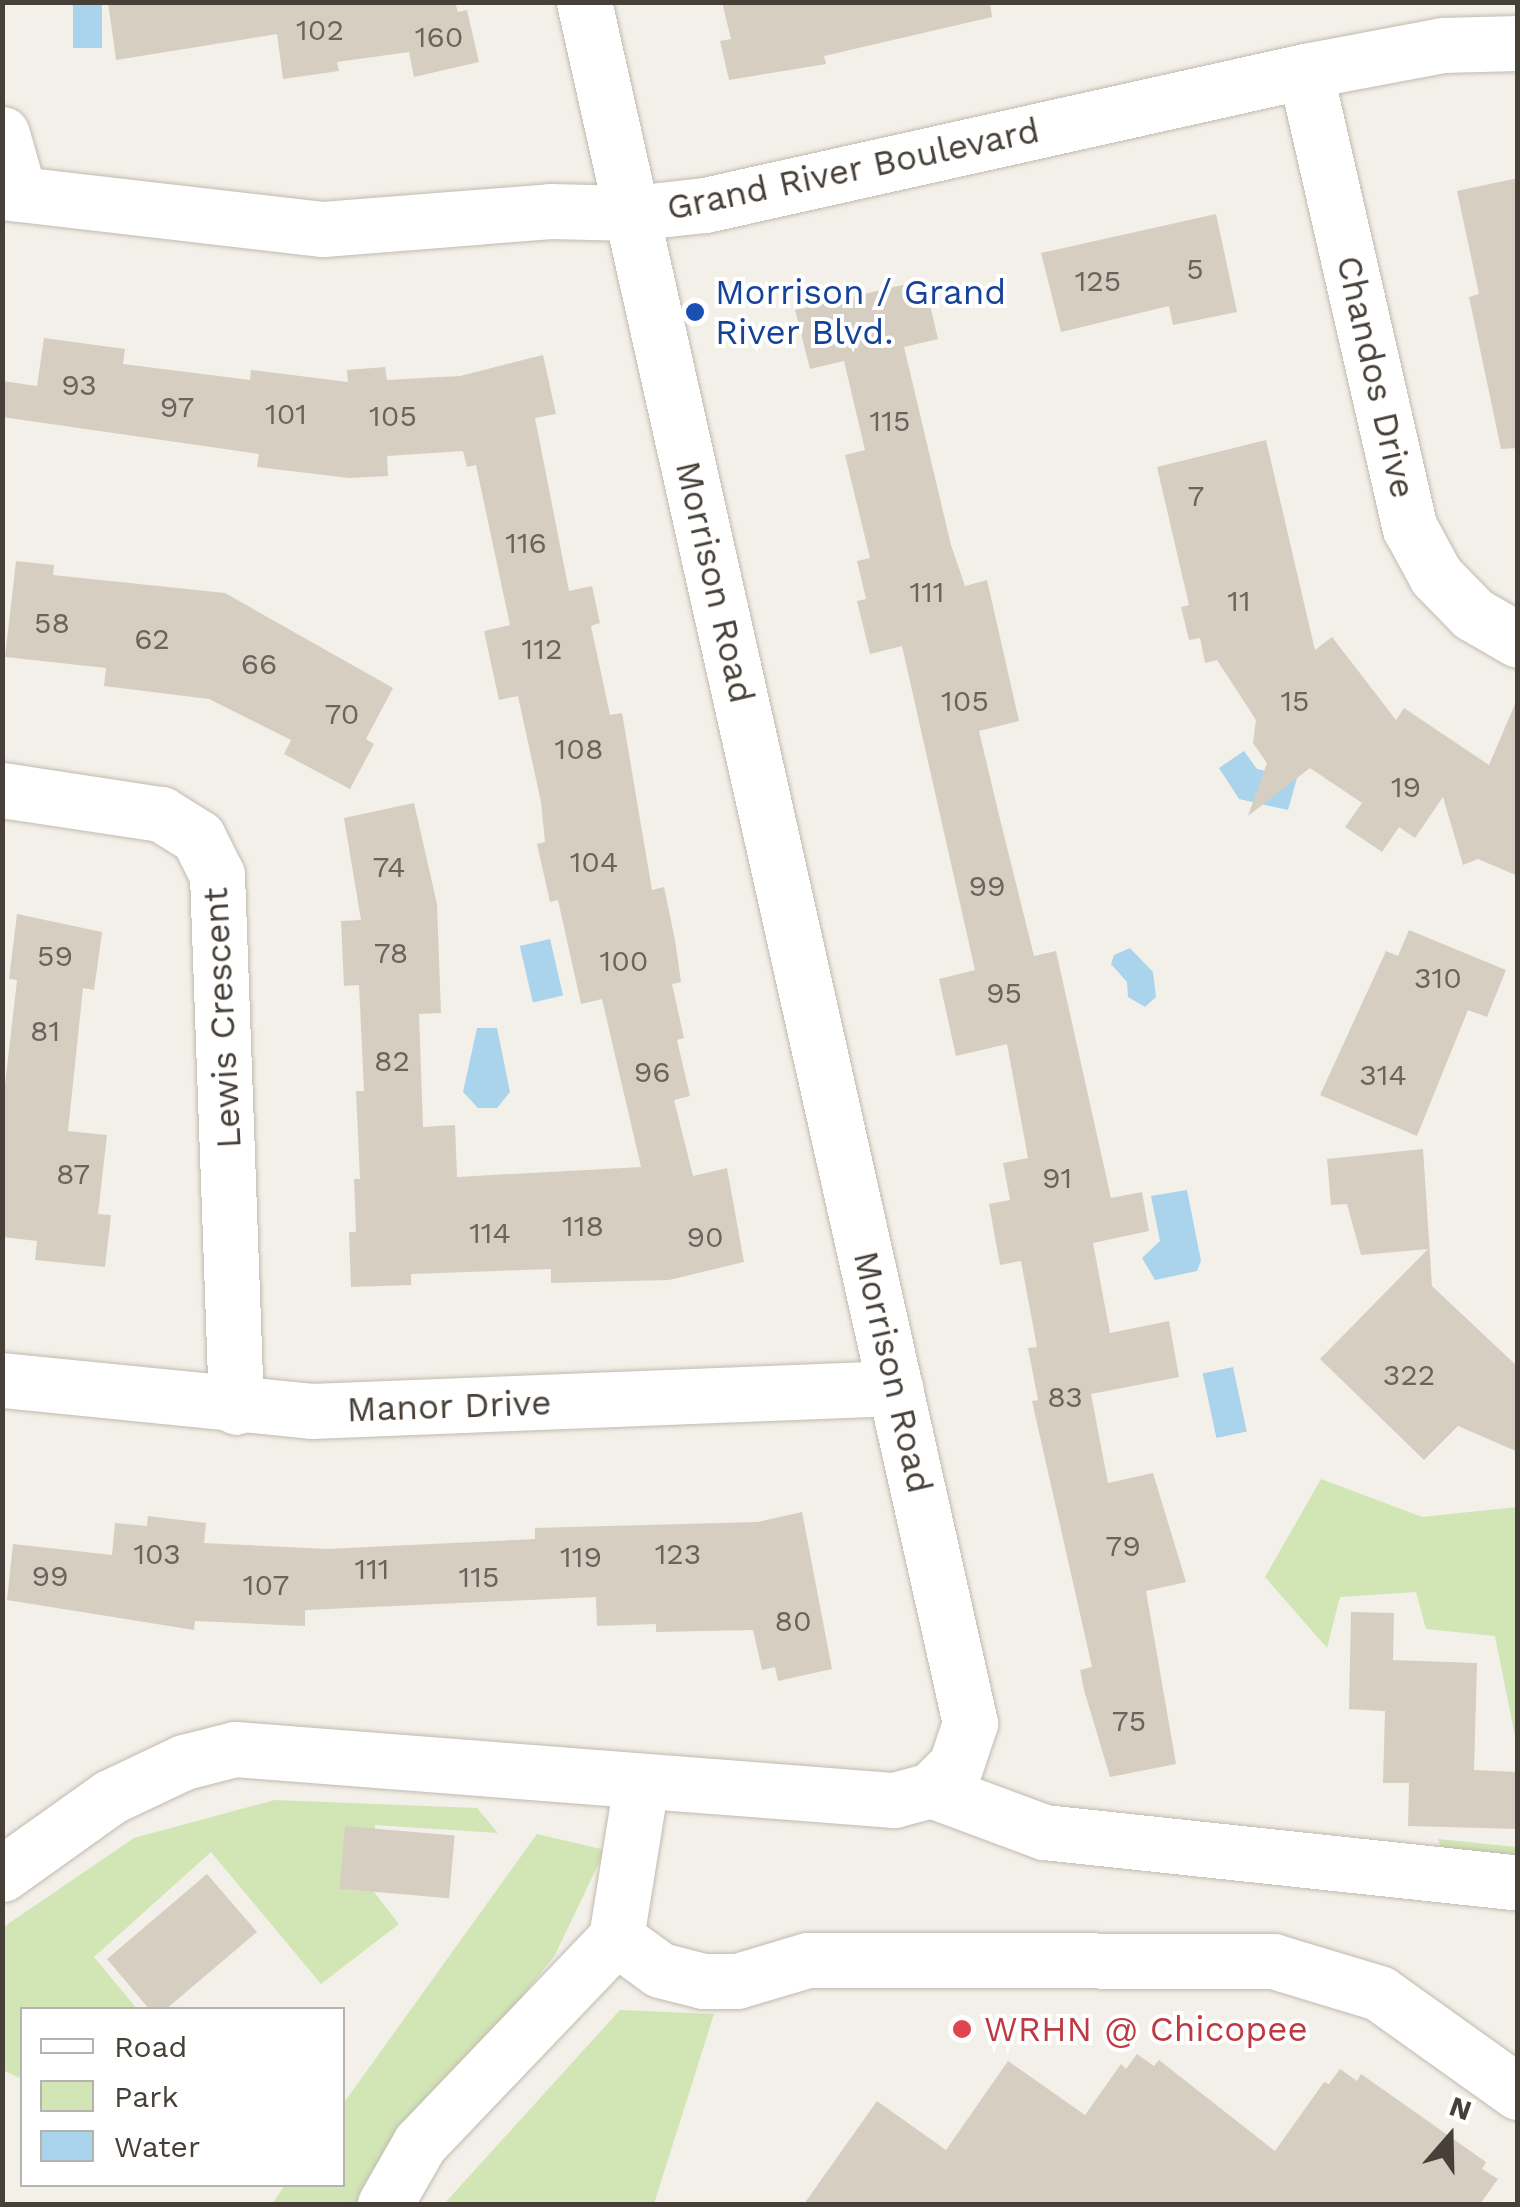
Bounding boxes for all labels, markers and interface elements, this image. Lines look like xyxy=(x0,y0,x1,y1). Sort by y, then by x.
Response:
house number: 102 xyxy=(296,12,344,48)
house number: 160 xyxy=(415,19,463,55)
street label: Grand River Boulevard xyxy=(662,109,1044,229)
house number: 5 xyxy=(1186,251,1204,287)
street label: Chandos Drive xyxy=(1328,252,1424,502)
house number: 125 xyxy=(1075,263,1121,299)
place label: Morrison / Grand River Blvd. xyxy=(715,271,1006,353)
marker: Morrison / Grand River Blvd. xyxy=(684,301,706,323)
house number: 93 xyxy=(61,367,97,403)
house number: 97 xyxy=(160,389,194,425)
house number: 101 xyxy=(265,396,307,432)
house number: 105 xyxy=(369,398,417,434)
house number: 115 xyxy=(870,403,910,439)
street label: Morrison Road xyxy=(667,457,763,707)
house number: 7 xyxy=(1188,478,1204,514)
house number: 116 xyxy=(505,525,547,561)
house number: 111 xyxy=(909,574,945,610)
house number: 11 xyxy=(1227,583,1251,619)
house number: 58 xyxy=(34,605,70,641)
house number: 62 xyxy=(134,621,170,657)
house number: 112 xyxy=(522,631,562,667)
house number: 66 xyxy=(241,646,277,682)
house number: 105 xyxy=(941,683,989,719)
house number: 15 xyxy=(1280,683,1310,719)
house number: 70 xyxy=(325,696,359,732)
house number: 108 xyxy=(555,731,603,767)
house number: 19 xyxy=(1391,769,1421,805)
house number: 104 xyxy=(570,844,618,880)
house number: 74 xyxy=(372,849,406,885)
house number: 99 xyxy=(968,868,1006,904)
street label: Lewis Crescent xyxy=(194,886,250,1150)
house number: 78 xyxy=(374,935,408,971)
house number: 59 xyxy=(37,938,73,974)
house number: 100 xyxy=(599,943,649,979)
house number: 310 xyxy=(1414,960,1462,996)
house number: 95 xyxy=(986,975,1022,1011)
house number: 81 xyxy=(30,1013,60,1049)
house number: 82 xyxy=(374,1043,410,1079)
house number: 96 xyxy=(634,1054,670,1090)
house number: 314 xyxy=(1359,1057,1407,1093)
house number: 87 xyxy=(56,1156,90,1192)
house number: 91 xyxy=(1042,1160,1072,1196)
house number: 118 xyxy=(562,1208,604,1244)
house number: 114 xyxy=(469,1215,511,1251)
house number: 90 xyxy=(686,1219,724,1255)
street label: Morrison Road xyxy=(845,1247,941,1497)
house number: 322 xyxy=(1383,1357,1435,1393)
house number: 83 xyxy=(1047,1379,1083,1415)
street label: Manor Drive xyxy=(346,1381,552,1431)
house number: 79 xyxy=(1105,1528,1141,1564)
house number: 103 xyxy=(133,1536,181,1572)
house number: 123 xyxy=(655,1536,701,1572)
house number: 119 xyxy=(560,1539,602,1575)
house number: 111 xyxy=(354,1551,390,1587)
house number: 99 xyxy=(31,1558,69,1594)
house number: 115 xyxy=(459,1559,499,1595)
house number: 107 xyxy=(243,1567,289,1603)
house number: 80 xyxy=(774,1603,812,1639)
house number: 75 xyxy=(1112,1703,1146,1739)
legend xyxy=(20,2007,345,2187)
place label: WRHN @ Chicopee xyxy=(984,2008,1308,2050)
marker: WRHN @ Chicopee xyxy=(949,2016,975,2042)
text: Road xyxy=(114,2029,187,2064)
text: Park xyxy=(114,2079,179,2114)
north arrow xyxy=(1400,2087,1500,2187)
text: N xyxy=(1445,2089,1476,2127)
text: Water xyxy=(114,2129,200,2164)

